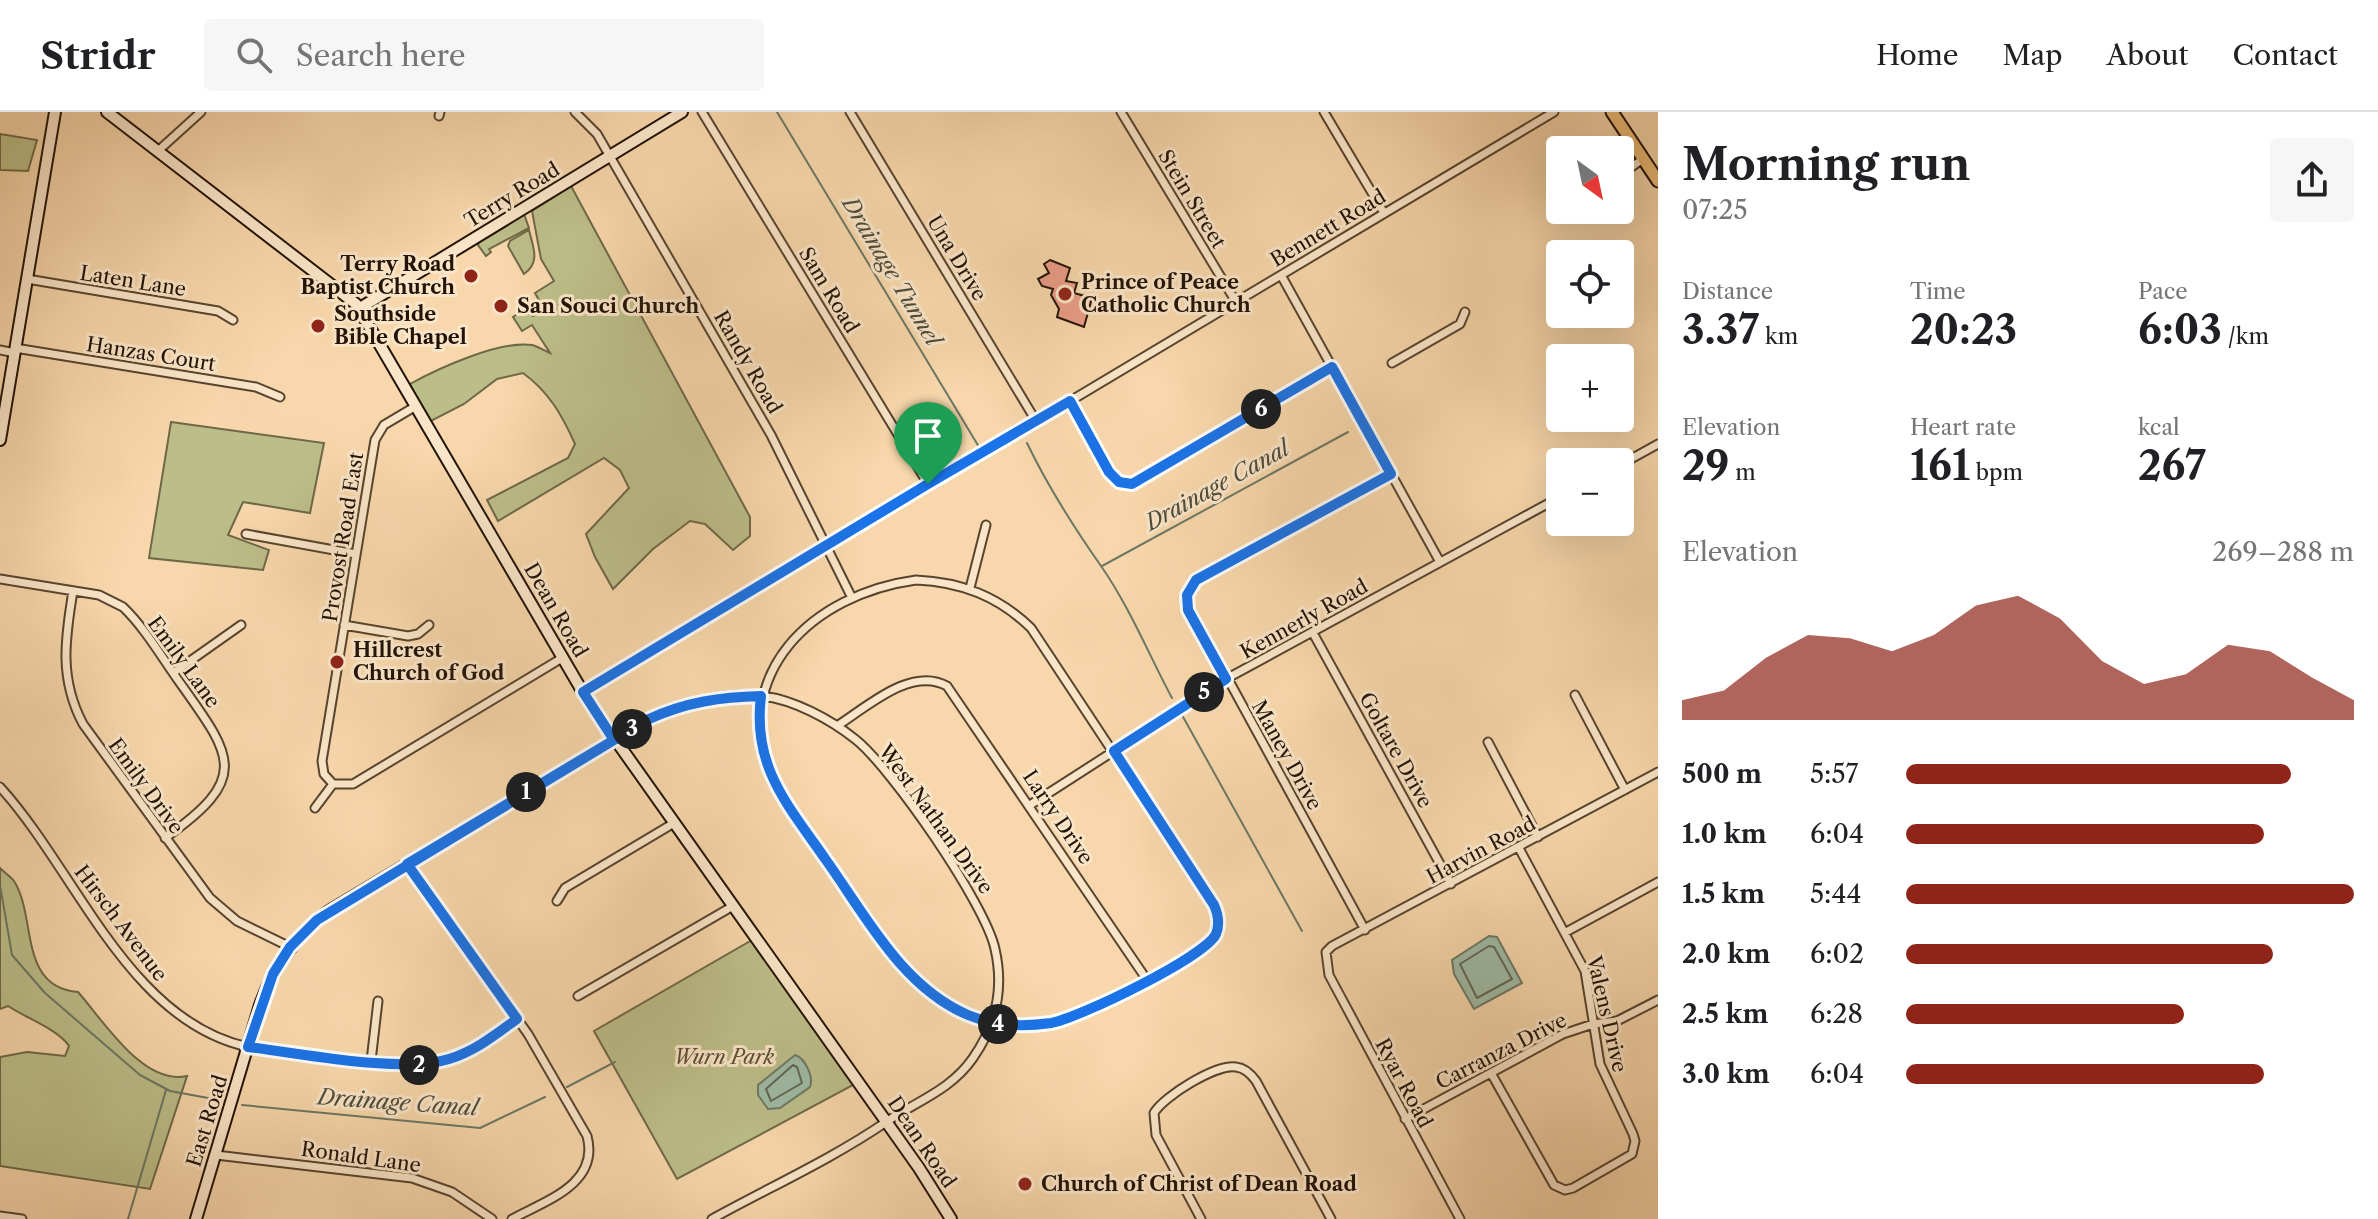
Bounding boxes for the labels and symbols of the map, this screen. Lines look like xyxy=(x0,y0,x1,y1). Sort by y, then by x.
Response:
north arrow xyxy=(1546,136,1634,224)
street label: Stein Street xyxy=(1153,145,1231,253)
street label: Terry Road xyxy=(460,157,564,233)
street label: Bennett Road xyxy=(1266,184,1390,272)
water label: Drainage Tunnel xyxy=(835,190,948,353)
street label: Una Drive xyxy=(922,211,992,305)
street label: Sam Road xyxy=(794,243,864,337)
place label: Terry Road Baptist Church xyxy=(301,252,456,299)
street label: Laten Lane xyxy=(78,261,188,301)
marker: Terry Road Baptist Church xyxy=(462,267,480,285)
place label: Prince of Peace Catholic Church xyxy=(1081,270,1251,317)
marker: Prince of Peace Catholic Church xyxy=(1056,285,1074,303)
place label: San Souci Church xyxy=(517,294,699,318)
marker: San Souci Church xyxy=(492,297,510,315)
place label: Southside Bible Chapel xyxy=(334,302,467,349)
street label: Randy Road xyxy=(709,306,787,418)
marker: Southside Bible Chapel xyxy=(309,317,327,335)
street label: Hanzas Court xyxy=(85,332,217,376)
pin: 6 xyxy=(1241,389,1281,429)
pin xyxy=(894,402,962,484)
water label: Drainage Canal xyxy=(1139,433,1297,537)
street label: Provost Road East xyxy=(318,450,368,624)
street label: Dean Road xyxy=(519,558,593,662)
street label: Kennerly Road xyxy=(1236,574,1372,664)
street label: Emily Lane xyxy=(143,611,225,713)
place label: Hillcrest Church of God xyxy=(353,638,505,685)
marker: Hillcrest Church of God xyxy=(328,653,346,671)
pin: 5 xyxy=(1184,672,1224,712)
street label: Goltare Drive xyxy=(1354,688,1438,812)
street label: Maney Drive xyxy=(1247,696,1327,814)
pin: 3 xyxy=(612,709,652,749)
street label: Emily Drive xyxy=(103,734,189,838)
street label: West Nathan Drive xyxy=(873,739,998,898)
street label: Larry Drive xyxy=(1018,765,1098,869)
pin: 1 xyxy=(506,772,546,812)
street label: Harvin Road xyxy=(1422,811,1540,889)
street label: Hirsch Avenue xyxy=(70,860,172,986)
street label: Valens Drive xyxy=(1582,952,1632,1075)
pin: 4 xyxy=(978,1004,1018,1044)
street label: Carranza Drive xyxy=(1432,1008,1570,1094)
street label: Ryar Road xyxy=(1370,1034,1438,1132)
pin: 2 xyxy=(399,1045,439,1085)
park label: Wurn Park xyxy=(674,1045,775,1069)
street label: East Road xyxy=(182,1072,232,1170)
water label: Drainage Canal xyxy=(315,1083,482,1122)
street label: Dean Road xyxy=(883,1092,961,1192)
street label: Ronald Lane xyxy=(300,1137,422,1177)
place label: Church of Christ of Dean Road xyxy=(1041,1172,1357,1196)
marker: Church of Christ of Dean Road xyxy=(1016,1175,1034,1193)

